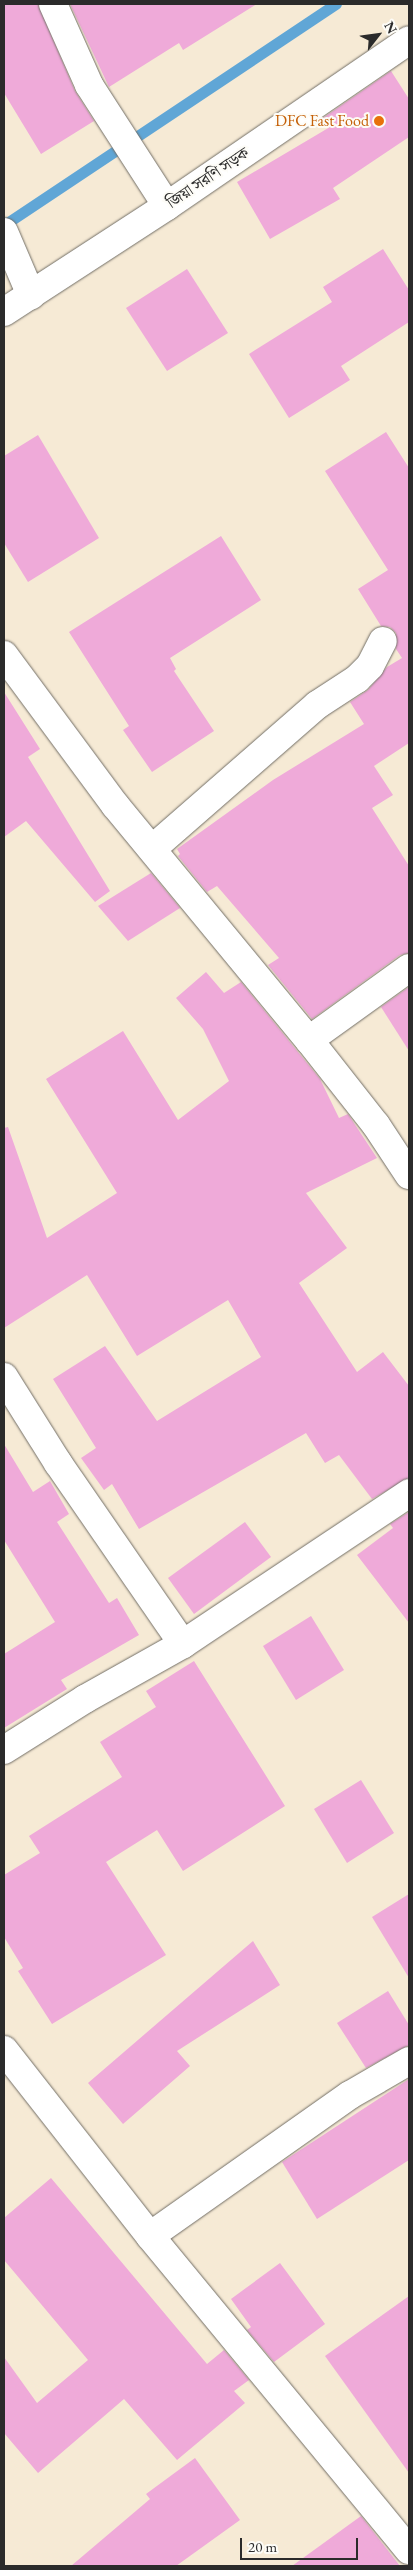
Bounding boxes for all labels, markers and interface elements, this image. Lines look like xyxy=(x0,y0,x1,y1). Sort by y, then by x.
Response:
north arrow xyxy=(353,10,403,60)
text: N xyxy=(380,18,402,37)
place label: DFC Fast Food xyxy=(275,111,369,131)
marker: DFC Fast Food xyxy=(373,115,385,127)
street label: জিয়া সরণি সড়ক xyxy=(163,143,253,213)
scale bar xyxy=(243,2528,360,2560)
text: 20 m xyxy=(248,2537,277,2556)

